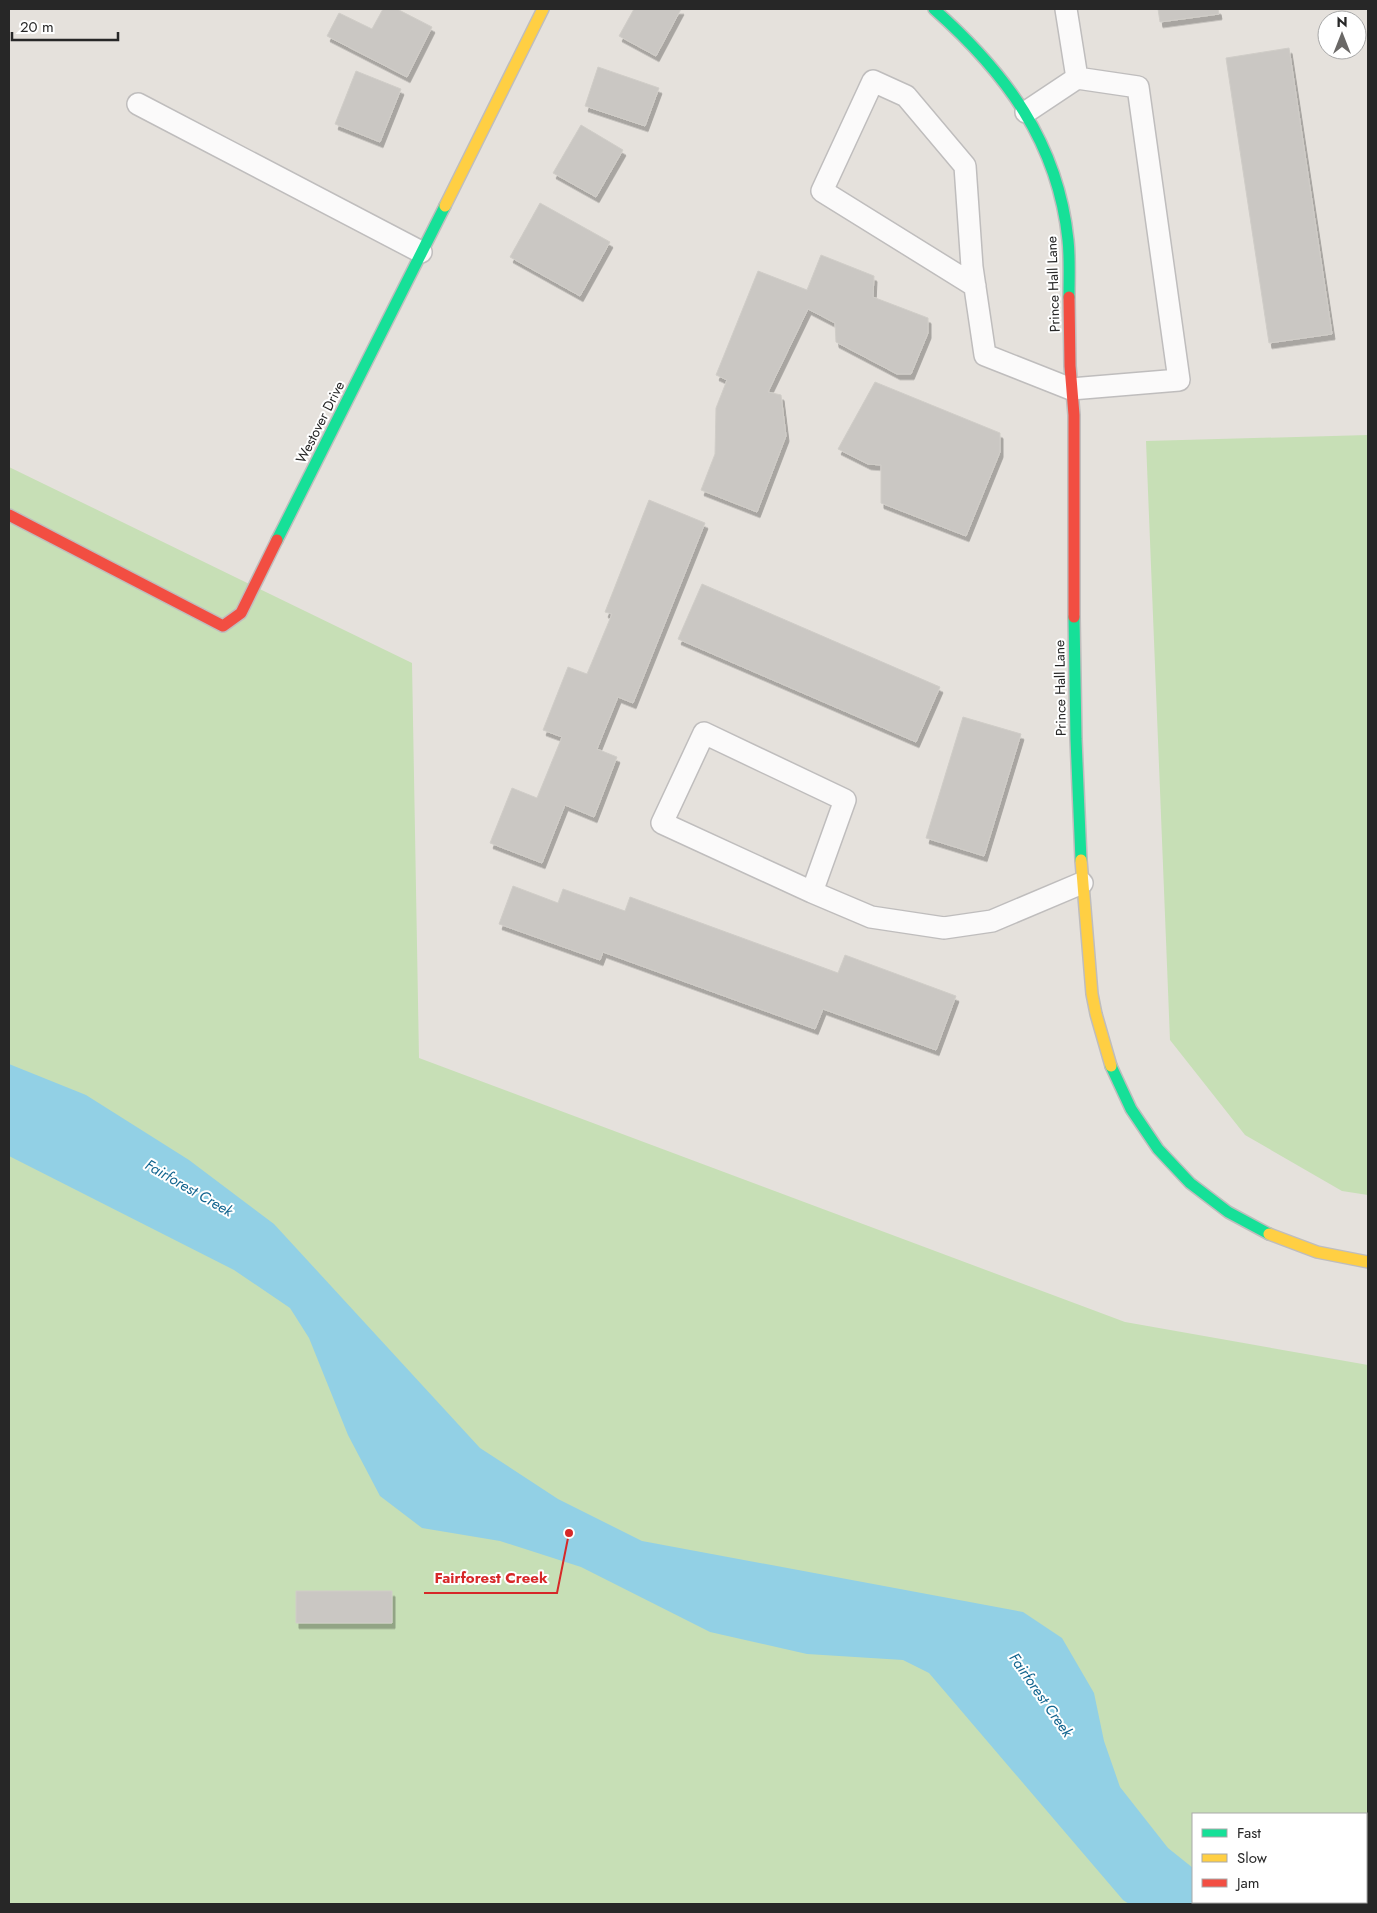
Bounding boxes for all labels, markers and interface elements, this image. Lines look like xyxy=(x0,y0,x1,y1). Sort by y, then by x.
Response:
scale bar xyxy=(12,10,119,42)
north arrow xyxy=(1317,10,1367,60)
text: N xyxy=(1336,12,1348,32)
text: 20 m xyxy=(20,16,54,38)
street label: Prince Hall Lane xyxy=(1041,236,1065,332)
street label: Westover Drive xyxy=(291,378,349,466)
street label: Prince Hall Lane xyxy=(1049,640,1071,736)
water label: Fairforest Creek xyxy=(141,1154,238,1222)
callout: Fairforest Creek xyxy=(424,1563,557,1593)
text: Fairforest Creek xyxy=(434,1567,548,1589)
water label: Fairforest Creek xyxy=(1004,1648,1079,1742)
legend xyxy=(1192,1813,1367,1903)
text: Fast xyxy=(1237,1822,1261,1844)
text: Slow xyxy=(1237,1847,1268,1869)
text: Jam xyxy=(1235,1872,1260,1894)

